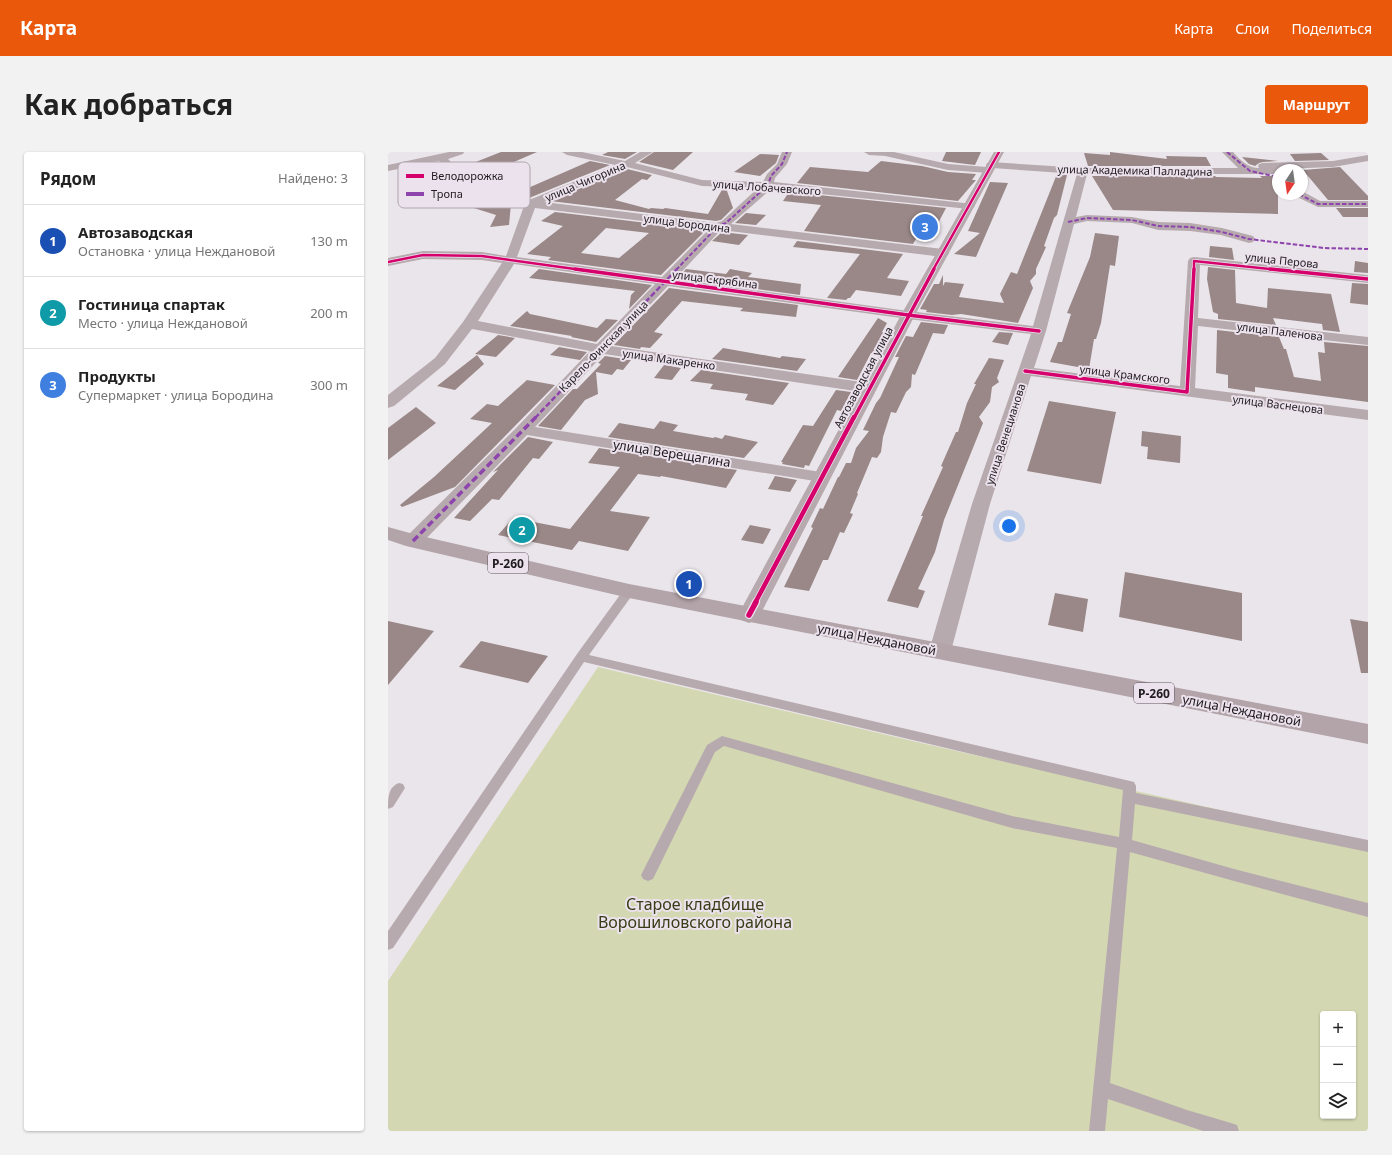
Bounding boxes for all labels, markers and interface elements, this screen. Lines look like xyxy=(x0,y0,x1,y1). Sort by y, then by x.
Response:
text: Карта xyxy=(20,15,77,41)
text: Карта xyxy=(1174,19,1213,38)
text: Слои xyxy=(1235,19,1269,38)
text: Поделиться xyxy=(1291,19,1372,38)
text: Как добраться xyxy=(24,85,233,123)
button: Маршрут xyxy=(1265,85,1368,124)
street label: улица Чигорина xyxy=(543,157,627,205)
street label: улица Академика Палладина xyxy=(1057,161,1213,179)
legend xyxy=(398,162,530,208)
north arrow xyxy=(1272,164,1308,200)
text: Рядом xyxy=(40,167,96,190)
text: Велодорожка xyxy=(431,168,503,183)
text: Найдено: 3 xyxy=(278,169,348,187)
street label: улица Лобачевского xyxy=(712,176,822,198)
text: Тропа xyxy=(431,186,463,201)
street label: улица Бородина xyxy=(643,210,731,236)
pin: 3 xyxy=(912,212,938,242)
text: Автозаводская xyxy=(78,222,193,242)
text: 1 xyxy=(49,232,57,250)
text: 130 m xyxy=(310,232,348,250)
text: Остановка · улица Неждановой xyxy=(78,242,275,260)
street label: улица Перова xyxy=(1245,249,1319,271)
street label: улица Скрябина xyxy=(671,266,759,292)
text: Гостиница спартак xyxy=(78,294,225,314)
street label: Карело-Финская улица xyxy=(555,297,651,395)
text: 2 xyxy=(49,304,57,322)
text: 200 m xyxy=(310,304,348,322)
text: Место · улица Неждановой xyxy=(78,314,248,332)
street label: улица Паленова xyxy=(1236,318,1324,344)
street label: Автозаводская улица xyxy=(830,324,896,430)
street label: улица Макаренко xyxy=(622,345,716,373)
street label: улица Крамского xyxy=(1079,361,1171,387)
text: Продукты xyxy=(78,366,156,386)
text: 3 xyxy=(49,376,57,394)
text: 300 m xyxy=(310,376,348,394)
street label: улица Венецианова xyxy=(982,382,1028,486)
text: Супермаркет · улица Бородина xyxy=(78,386,274,404)
street label: улица Васнецова xyxy=(1232,391,1324,417)
street label: улица Верещагина xyxy=(612,435,732,471)
pin: 2 xyxy=(509,515,535,545)
your location xyxy=(999,516,1019,536)
road number: Р-260 xyxy=(488,553,528,573)
pin: 1 xyxy=(676,569,702,599)
street label: улица Неждановой xyxy=(816,619,938,659)
road number: Р-260 xyxy=(1134,683,1174,703)
street label: улица Неждановой xyxy=(1181,690,1303,730)
park label: Старое кладбище Ворошиловского района xyxy=(598,893,792,933)
map controls xyxy=(1320,1011,1356,1119)
button: + xyxy=(1320,1011,1356,1047)
button: − xyxy=(1320,1047,1356,1083)
button: layers xyxy=(1320,1083,1356,1119)

